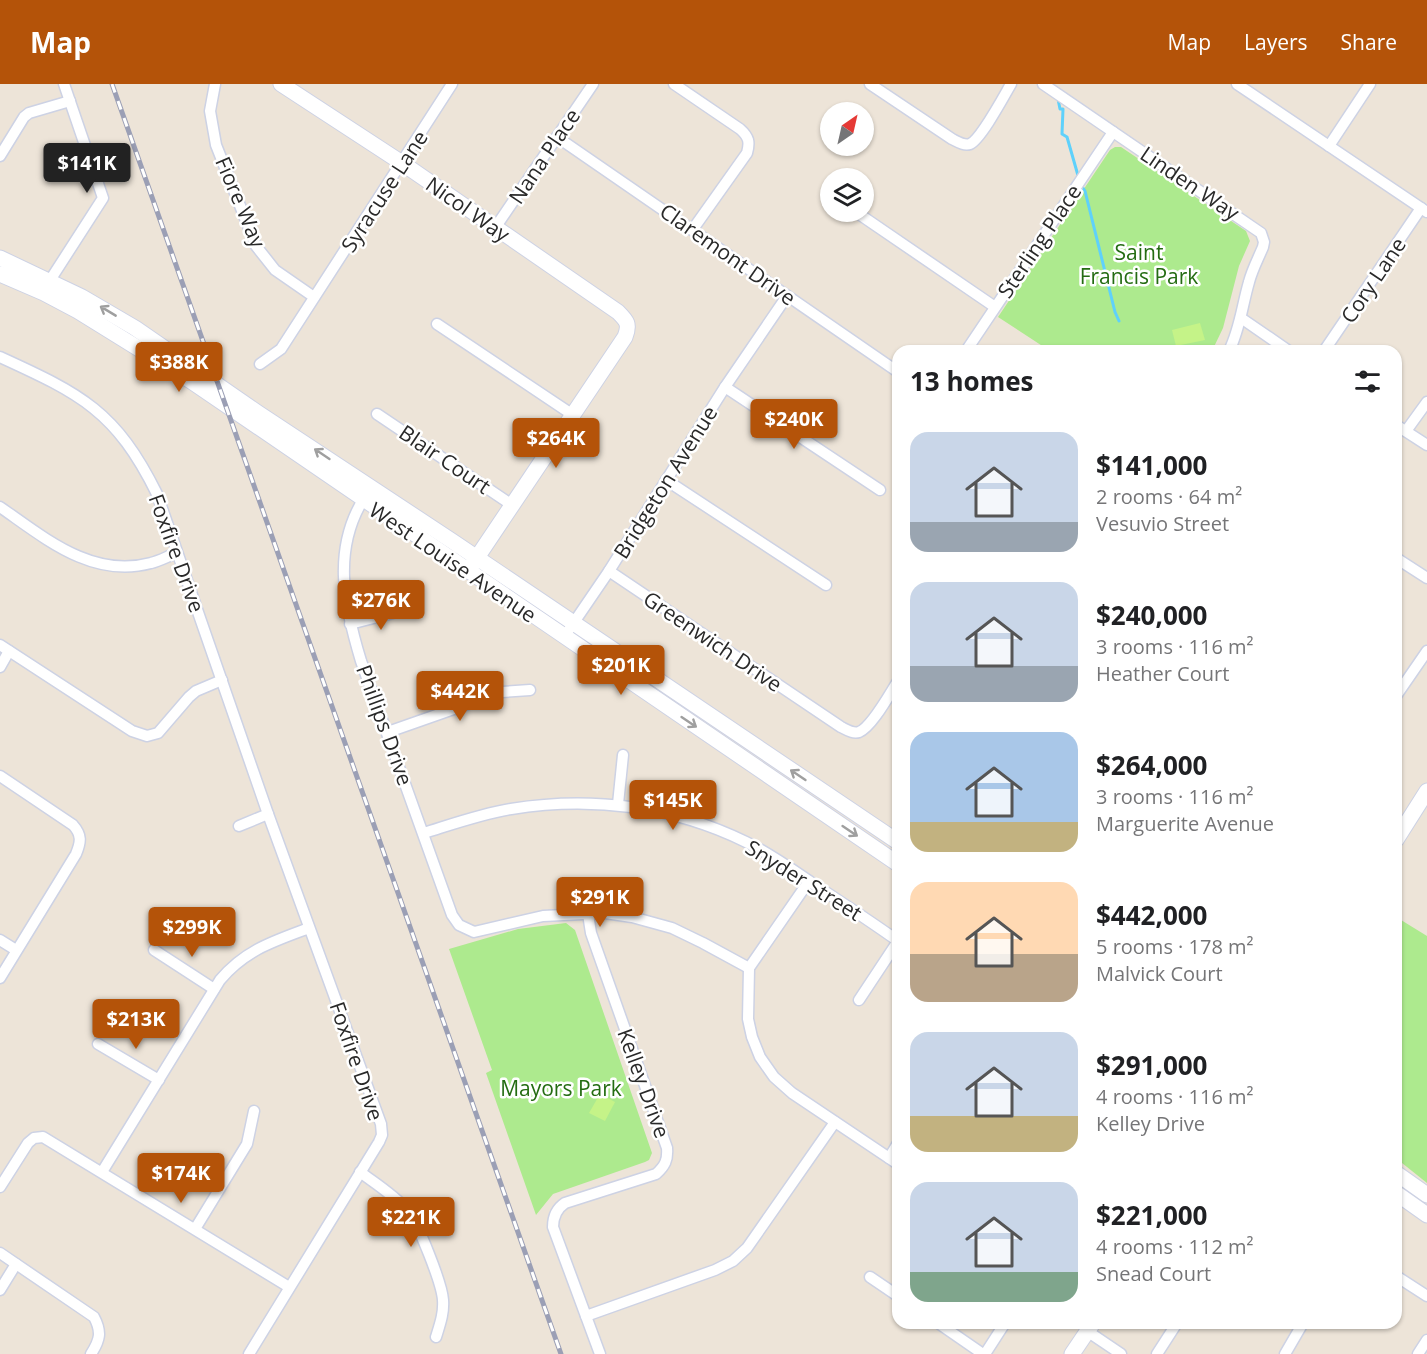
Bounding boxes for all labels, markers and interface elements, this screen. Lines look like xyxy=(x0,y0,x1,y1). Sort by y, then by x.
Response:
text: Map xyxy=(30,23,91,61)
text: Map xyxy=(1168,28,1211,56)
text: Layers xyxy=(1244,28,1308,56)
text: Share xyxy=(1341,28,1397,56)
north arrow xyxy=(820,102,874,156)
map controls xyxy=(820,102,874,222)
street label: Nana Place xyxy=(502,103,586,209)
street label: Syracuse Lane xyxy=(334,125,434,257)
street label: Linden Way xyxy=(1135,140,1245,227)
pin: $141K xyxy=(45,143,129,194)
text: $141K xyxy=(57,149,117,176)
street label: Fiore Way xyxy=(209,152,273,252)
button: layers xyxy=(820,168,874,222)
street label: Nicol Way xyxy=(421,170,516,248)
street label: Sterling Place xyxy=(991,179,1087,303)
street label: Claremont Drive xyxy=(654,197,802,311)
street label: Cory Lane xyxy=(1334,232,1412,328)
park label: Saint Francis Park xyxy=(1080,238,1198,290)
one-way arrow xyxy=(100,305,117,317)
pin: $388K xyxy=(137,342,221,393)
text: $388K xyxy=(149,348,209,375)
text: 13 homes xyxy=(910,363,1034,399)
icon: filters xyxy=(1351,365,1384,398)
pin: $240K xyxy=(752,399,836,450)
street label: Bridgeton Avenue xyxy=(607,400,723,564)
text: $240K xyxy=(764,405,824,432)
street label: Blair Court xyxy=(394,418,496,500)
pin: $264K xyxy=(514,418,598,469)
text: $264K xyxy=(526,424,586,451)
text: $141,000 xyxy=(1096,447,1207,483)
one-way arrow xyxy=(314,448,331,461)
icon: home xyxy=(958,456,1030,528)
text: 2 rooms · 64 m² xyxy=(1096,483,1242,510)
street label: Foxfire Drive xyxy=(143,490,211,616)
street label: West Louise Avenue xyxy=(364,496,542,628)
text: Vesuvio Street xyxy=(1096,510,1229,537)
pin: $276K xyxy=(339,580,423,631)
street label: Greenwich Drive xyxy=(638,584,788,698)
text: $276K xyxy=(351,586,411,613)
text: $240,000 xyxy=(1096,597,1207,633)
icon: home xyxy=(958,606,1030,678)
text: 3 rooms · 116 m² xyxy=(1096,633,1254,660)
pin: $201K xyxy=(579,645,663,696)
text: $201K xyxy=(591,651,651,678)
text: Heather Court xyxy=(1096,660,1229,687)
street label: Phillips Drive xyxy=(350,661,420,789)
pin: $442K xyxy=(418,671,502,722)
text: $442K xyxy=(430,677,490,704)
one-way arrow xyxy=(680,716,697,728)
text: $264,000 xyxy=(1096,747,1207,783)
icon: home xyxy=(958,756,1030,828)
one-way arrow xyxy=(789,768,806,781)
pin: $145K xyxy=(631,780,715,831)
text: 3 rooms · 116 m² xyxy=(1096,783,1254,810)
text: $145K xyxy=(643,786,703,813)
text: Marguerite Avenue xyxy=(1096,810,1274,837)
one-way arrow xyxy=(842,825,858,837)
street label: Snyder Street xyxy=(741,833,867,927)
pin: $291K xyxy=(558,877,642,928)
text: $291K xyxy=(570,883,630,910)
text: $442,000 xyxy=(1096,897,1207,933)
icon: home xyxy=(958,906,1030,978)
pin: $299K xyxy=(150,907,234,958)
text: $299K xyxy=(162,913,222,940)
text: 5 rooms · 178 m² xyxy=(1096,933,1254,960)
text: Malvick Court xyxy=(1096,960,1223,987)
street label: Foxfire Drive xyxy=(324,998,390,1124)
pin: $213K xyxy=(94,999,178,1050)
text: $213K xyxy=(106,1005,166,1032)
street label: Kelley Drive xyxy=(611,1024,677,1142)
text: $291,000 xyxy=(1096,1047,1207,1083)
icon: home xyxy=(958,1056,1030,1128)
park label: Mayors Park xyxy=(500,1074,622,1102)
text: 4 rooms · 116 m² xyxy=(1096,1083,1254,1110)
text: Kelley Drive xyxy=(1096,1110,1205,1137)
pin: $174K xyxy=(139,1153,223,1204)
text: $174K xyxy=(151,1159,211,1186)
pin: $221K xyxy=(369,1197,453,1248)
text: $221,000 xyxy=(1096,1197,1207,1233)
text: $221K xyxy=(381,1203,441,1230)
icon: home xyxy=(958,1206,1030,1278)
text: 4 rooms · 112 m² xyxy=(1096,1233,1254,1260)
text: Snead Court xyxy=(1096,1260,1211,1287)

